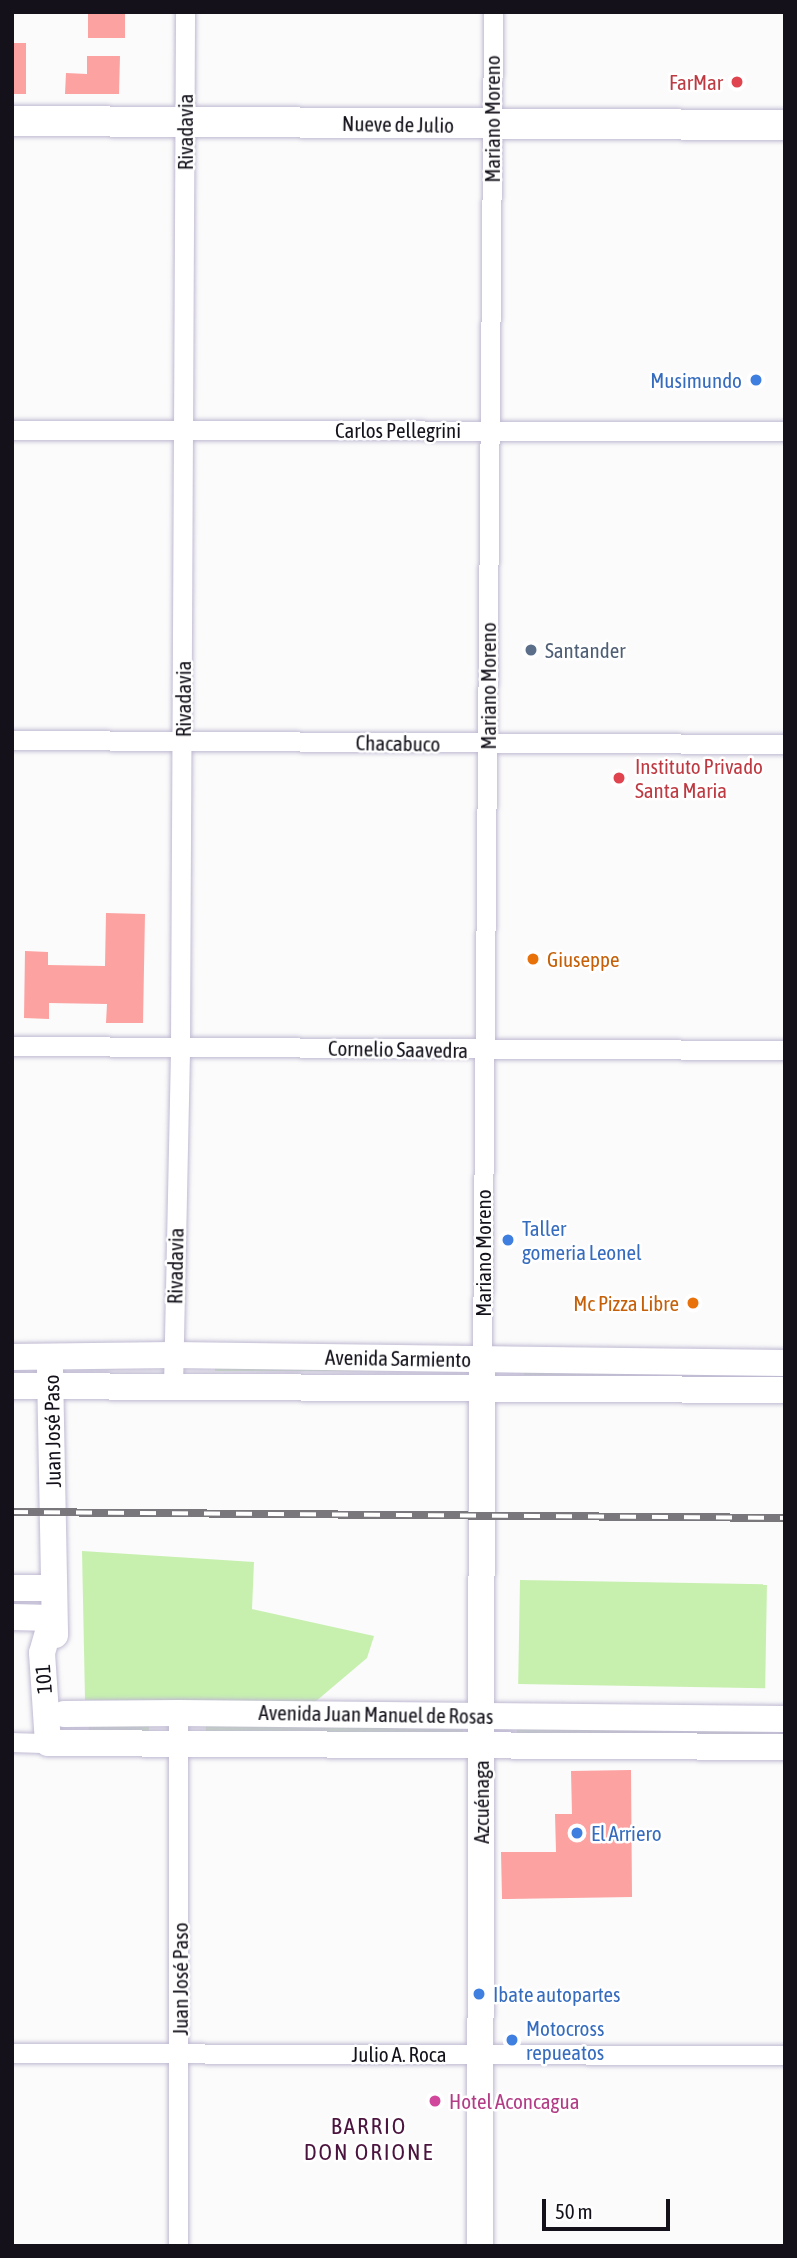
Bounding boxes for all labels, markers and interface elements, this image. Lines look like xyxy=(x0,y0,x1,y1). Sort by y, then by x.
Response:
street label: Mariano Moreno xyxy=(479,55,505,183)
place label: FarMar xyxy=(669,69,723,95)
marker: FarMar xyxy=(729,74,745,90)
street label: Rivadavia xyxy=(172,94,198,170)
street label: Nueve de Julio xyxy=(342,110,454,138)
place label: Musimundo xyxy=(650,367,742,393)
marker: Musimundo xyxy=(748,372,764,388)
street label: Carlos Pellegrini xyxy=(335,417,461,443)
street label: Mariano Moreno xyxy=(475,622,501,750)
place label: Santander xyxy=(545,637,625,663)
marker: Santander xyxy=(523,642,539,658)
street label: Rivadavia xyxy=(170,661,196,737)
street label: Chacabuco xyxy=(355,730,441,756)
place label: Instituto Privado Santa Maria xyxy=(635,753,763,803)
marker: Instituto Privado Santa Maria xyxy=(609,768,629,788)
place label: Giuseppe xyxy=(547,946,619,972)
marker: Giuseppe xyxy=(525,951,541,967)
street label: Cornelio Saavedra xyxy=(328,1035,468,1063)
street label: Mariano Moreno xyxy=(470,1189,496,1317)
place label: Taller gomeria Leonel xyxy=(522,1215,642,1265)
street label: Rivadavia xyxy=(162,1228,188,1304)
marker: Taller gomeria Leonel xyxy=(500,1232,516,1248)
place label: Mc Pizza Libre xyxy=(573,1290,679,1316)
marker: Mc Pizza Libre xyxy=(685,1295,701,1311)
street label: Avenida Sarmiento xyxy=(325,1344,471,1372)
street label: Juan José Paso xyxy=(38,1374,66,1488)
street label: 101 xyxy=(29,1663,57,1695)
street label: Avenida Juan Manuel de Rosas xyxy=(258,1699,494,1729)
street label: Azcuénaga xyxy=(468,1760,494,1844)
place label: El Arriero xyxy=(591,1820,661,1846)
marker: El Arriero xyxy=(569,1825,585,1841)
street label: Juan José Paso xyxy=(167,1922,193,2036)
place label: Ibate autopartes xyxy=(493,1981,620,2007)
marker: Ibate autopartes xyxy=(471,1986,487,2002)
place label: Motocross repueatos xyxy=(526,2015,604,2065)
marker: Motocross repueatos xyxy=(504,2032,520,2048)
street label: Julio A. Roca xyxy=(352,2041,446,2067)
place label: Hotel Aconcagua xyxy=(449,2088,579,2114)
marker: Hotel Aconcagua xyxy=(427,2093,443,2109)
district label: BARRIO DON ORIONE xyxy=(305,2112,433,2166)
scale bar xyxy=(545,2184,673,2228)
text: 50 m xyxy=(555,2199,593,2223)

